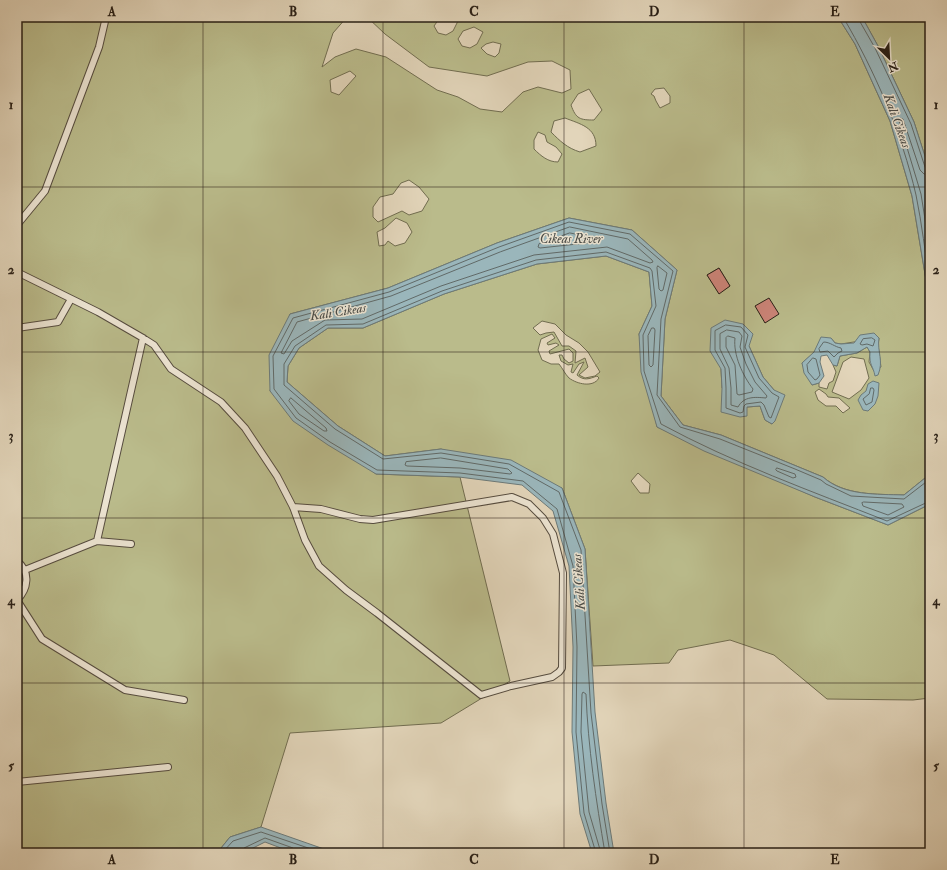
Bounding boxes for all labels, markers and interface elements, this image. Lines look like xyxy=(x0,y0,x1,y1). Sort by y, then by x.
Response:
text: A xyxy=(107,4,117,20)
text: B xyxy=(289,4,297,20)
text: C xyxy=(469,4,479,20)
text: D xyxy=(649,4,660,20)
text: E xyxy=(830,4,840,20)
north arrow xyxy=(869,38,909,78)
text: N xyxy=(885,58,901,75)
water label: Kali Cikeas xyxy=(879,91,914,151)
text: 1 xyxy=(9,97,14,113)
text: 1 xyxy=(934,97,939,113)
water label: Cikeas River xyxy=(540,231,603,247)
text: 2 xyxy=(8,262,15,278)
text: 2 xyxy=(933,262,940,278)
water label: Kali Cikeas xyxy=(308,300,368,324)
text: 3 xyxy=(9,428,14,444)
text: 3 xyxy=(934,428,939,444)
water label: Kali Cikeas xyxy=(569,553,589,612)
text: 4 xyxy=(6,593,15,609)
text: 4 xyxy=(931,593,940,609)
text: 5 xyxy=(8,758,14,774)
text: 5 xyxy=(933,758,939,774)
text: A xyxy=(107,852,117,868)
text: B xyxy=(289,852,297,868)
text: C xyxy=(469,852,479,868)
text: D xyxy=(649,852,660,868)
text: E xyxy=(830,852,840,868)

